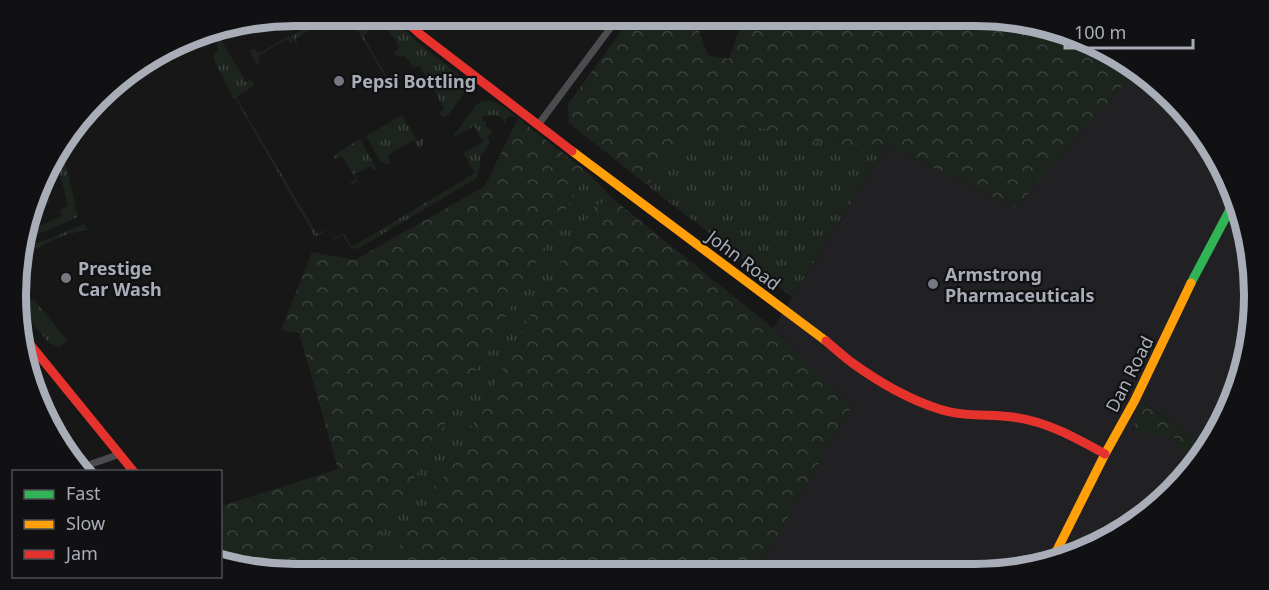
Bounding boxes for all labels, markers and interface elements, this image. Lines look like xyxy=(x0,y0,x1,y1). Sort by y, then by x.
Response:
scale bar xyxy=(1065,12,1192,50)
text: 100 m xyxy=(1074,20,1126,44)
place label: Pepsi Bottling xyxy=(351,69,476,93)
marker: Pepsi Bottling xyxy=(332,74,346,88)
street label: John Road xyxy=(701,223,786,295)
place label: Prestige Car Wash xyxy=(78,256,162,301)
place label: Armstrong Pharmaceuticals xyxy=(945,262,1094,307)
marker: Prestige Car Wash xyxy=(59,271,73,285)
marker: Armstrong Pharmaceuticals xyxy=(926,277,940,291)
street label: Dan Road xyxy=(1100,332,1158,416)
legend xyxy=(12,470,222,578)
text: Fast xyxy=(66,481,101,505)
text: Slow xyxy=(66,511,105,535)
text: Jam xyxy=(64,541,98,565)

